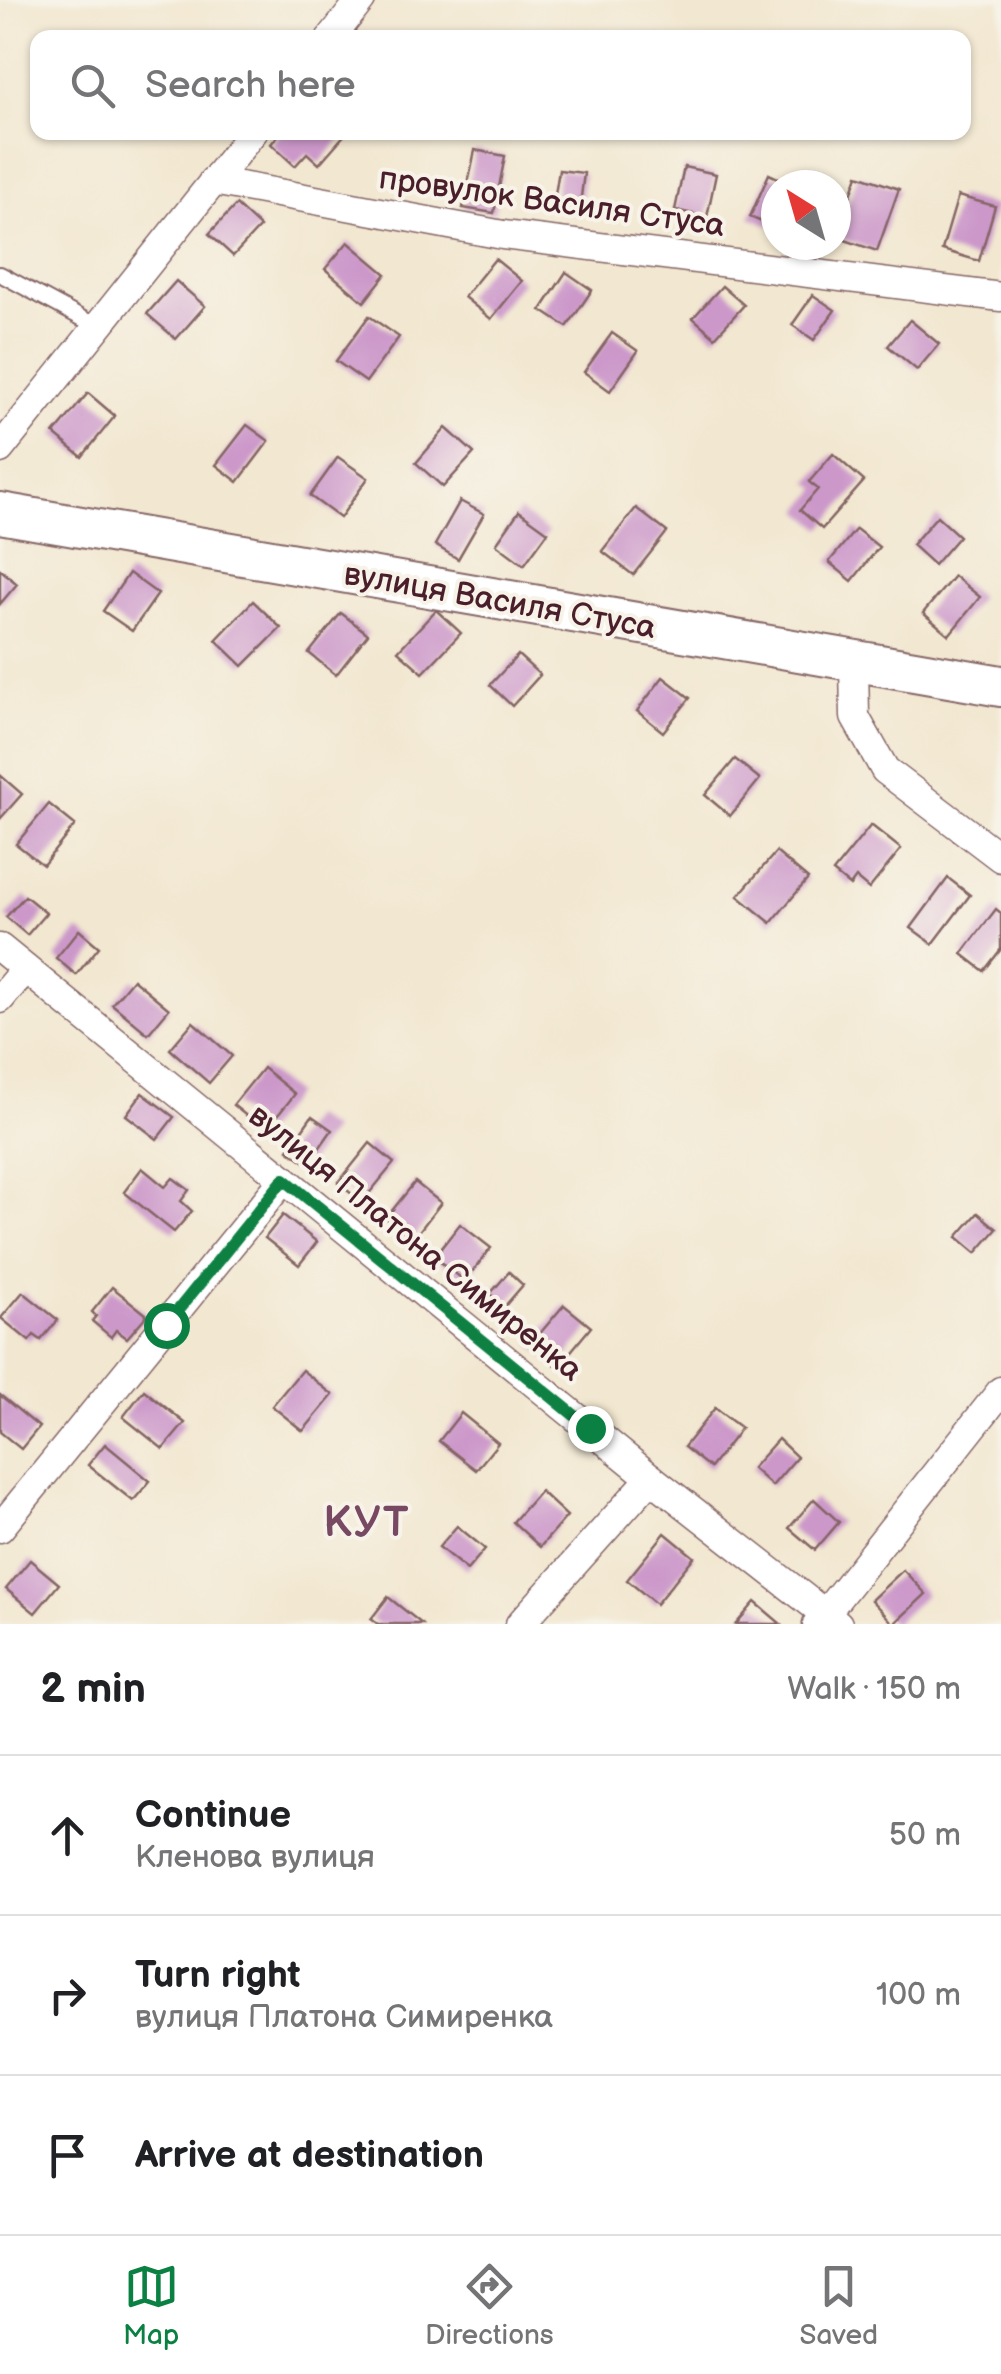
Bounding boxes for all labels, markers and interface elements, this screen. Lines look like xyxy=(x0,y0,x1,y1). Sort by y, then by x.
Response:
search box xyxy=(30,30,971,140)
icon: search xyxy=(65,58,120,113)
text: Search here xyxy=(145,63,356,108)
street label: провулок Василя Стуса xyxy=(376,159,727,246)
north arrow xyxy=(761,170,851,260)
street label: вулиця Василя Стуса xyxy=(341,555,659,648)
street label: вулиця Платона Симиренка xyxy=(240,1096,590,1390)
route start xyxy=(144,1303,190,1349)
route end xyxy=(568,1406,614,1452)
district label: КУТ xyxy=(323,1498,411,1549)
text: 2 min xyxy=(40,1664,146,1715)
text: Walk · 150 m xyxy=(787,1670,961,1709)
text: Continue xyxy=(135,1793,291,1838)
icon: ahead xyxy=(40,1808,95,1863)
text: 50 m xyxy=(889,1816,961,1855)
text: Кленова вулиця xyxy=(135,1838,375,1877)
text: Turn right xyxy=(135,1953,300,1998)
icon: right xyxy=(40,1968,95,2023)
text: 100 m xyxy=(876,1976,961,2015)
text: вулиця Платона Симиренка xyxy=(135,1998,553,2037)
icon: arrive xyxy=(40,2128,95,2183)
text: Arrive at destination xyxy=(135,2133,484,2178)
tab: Map xyxy=(123,2259,179,2352)
tab: Directions xyxy=(425,2259,554,2352)
tab: Saved xyxy=(800,2259,878,2352)

